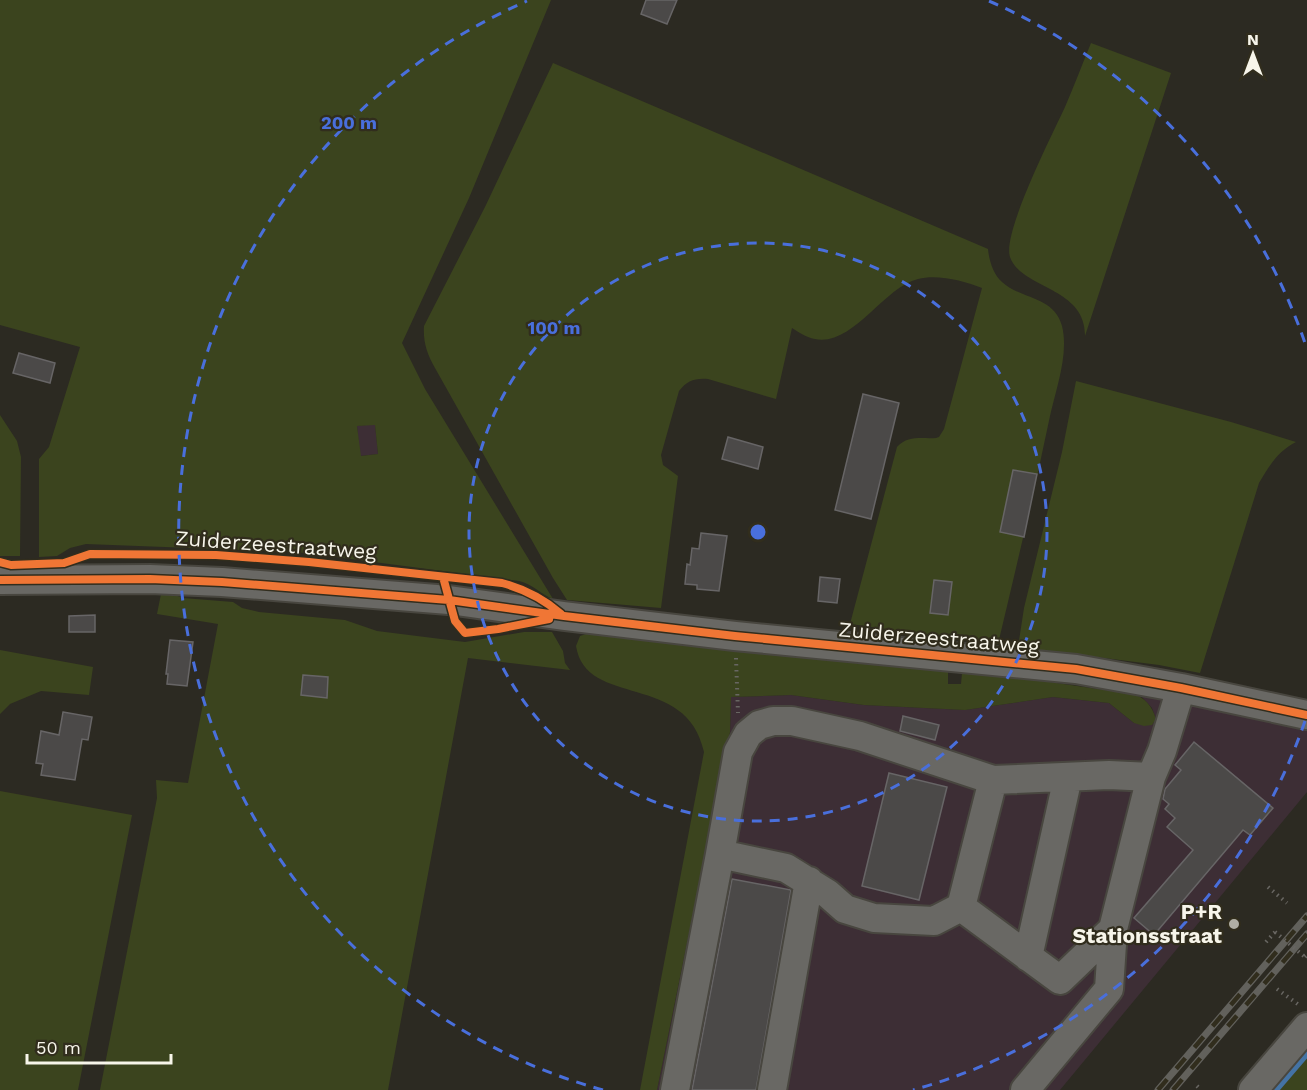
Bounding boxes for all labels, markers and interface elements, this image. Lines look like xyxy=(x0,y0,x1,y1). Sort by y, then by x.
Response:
north arrow xyxy=(1223,24,1283,84)
text: N xyxy=(1247,30,1259,49)
text: 200 m xyxy=(321,112,377,133)
text: 100 m xyxy=(527,317,581,338)
centre of rings xyxy=(748,522,768,542)
street label: Zuiderzeestraatweg xyxy=(175,525,378,564)
street label: Zuiderzeestraatweg xyxy=(838,616,1041,659)
place label: P+R Stationsstraat xyxy=(1073,899,1223,948)
marker: P+R Stationsstraat xyxy=(1227,917,1241,931)
scale bar xyxy=(27,1027,171,1065)
text: 50 m xyxy=(36,1037,81,1058)

